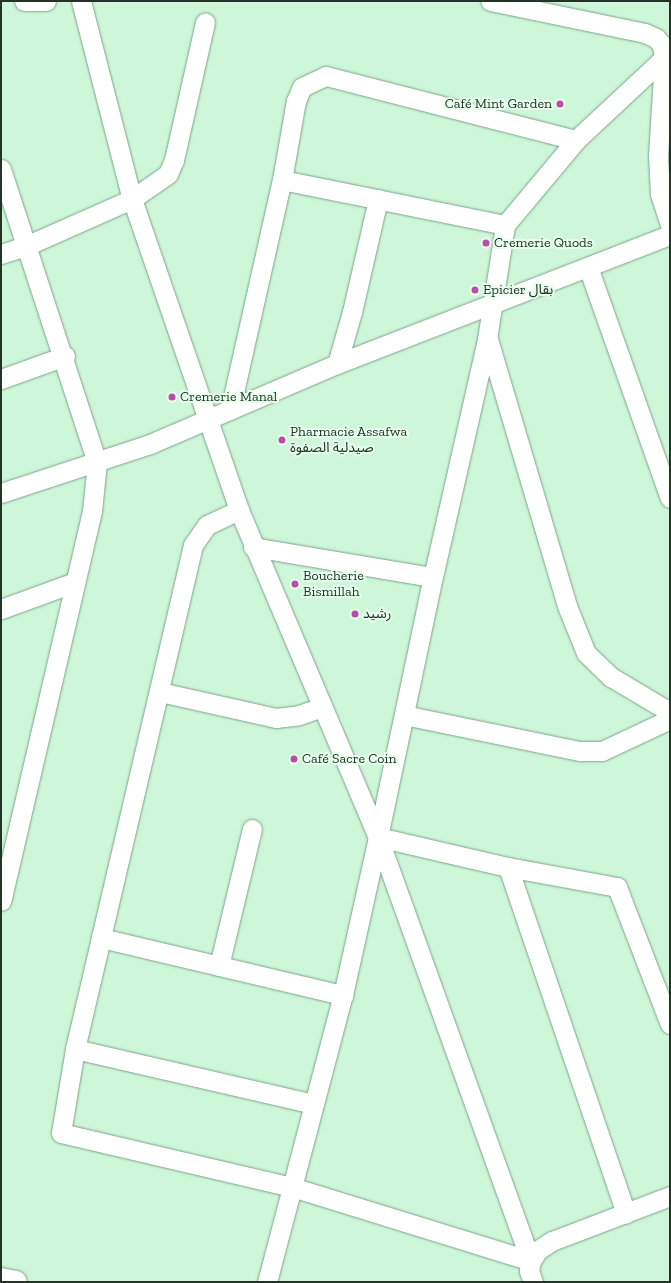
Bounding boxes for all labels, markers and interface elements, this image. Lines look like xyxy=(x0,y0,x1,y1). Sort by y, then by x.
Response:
place label: Café Mint Garden xyxy=(445,96,552,112)
marker: Café Mint Garden xyxy=(555,99,565,109)
place label: Cremerie Quods xyxy=(494,235,593,251)
marker: Cremerie Quods xyxy=(481,238,491,248)
place label: Epicier بقال xyxy=(483,282,553,298)
marker: Epicier بقال xyxy=(470,285,480,295)
place label: Cremerie Manal xyxy=(180,389,277,405)
marker: Cremerie Manal xyxy=(167,392,177,402)
place label: Pharmacie Assafwa صيدلية الصفوة xyxy=(290,424,408,456)
marker: Pharmacie Assafwa صيدلية الصفوة xyxy=(277,435,287,445)
place label: Boucherie Bismillah xyxy=(303,568,364,600)
marker: Boucherie Bismillah xyxy=(290,579,300,589)
place label: رشيد xyxy=(363,606,391,622)
marker: رشيد xyxy=(350,609,360,619)
place label: Café Sacre Coin xyxy=(302,751,396,767)
marker: Café Sacre Coin xyxy=(289,754,299,764)

